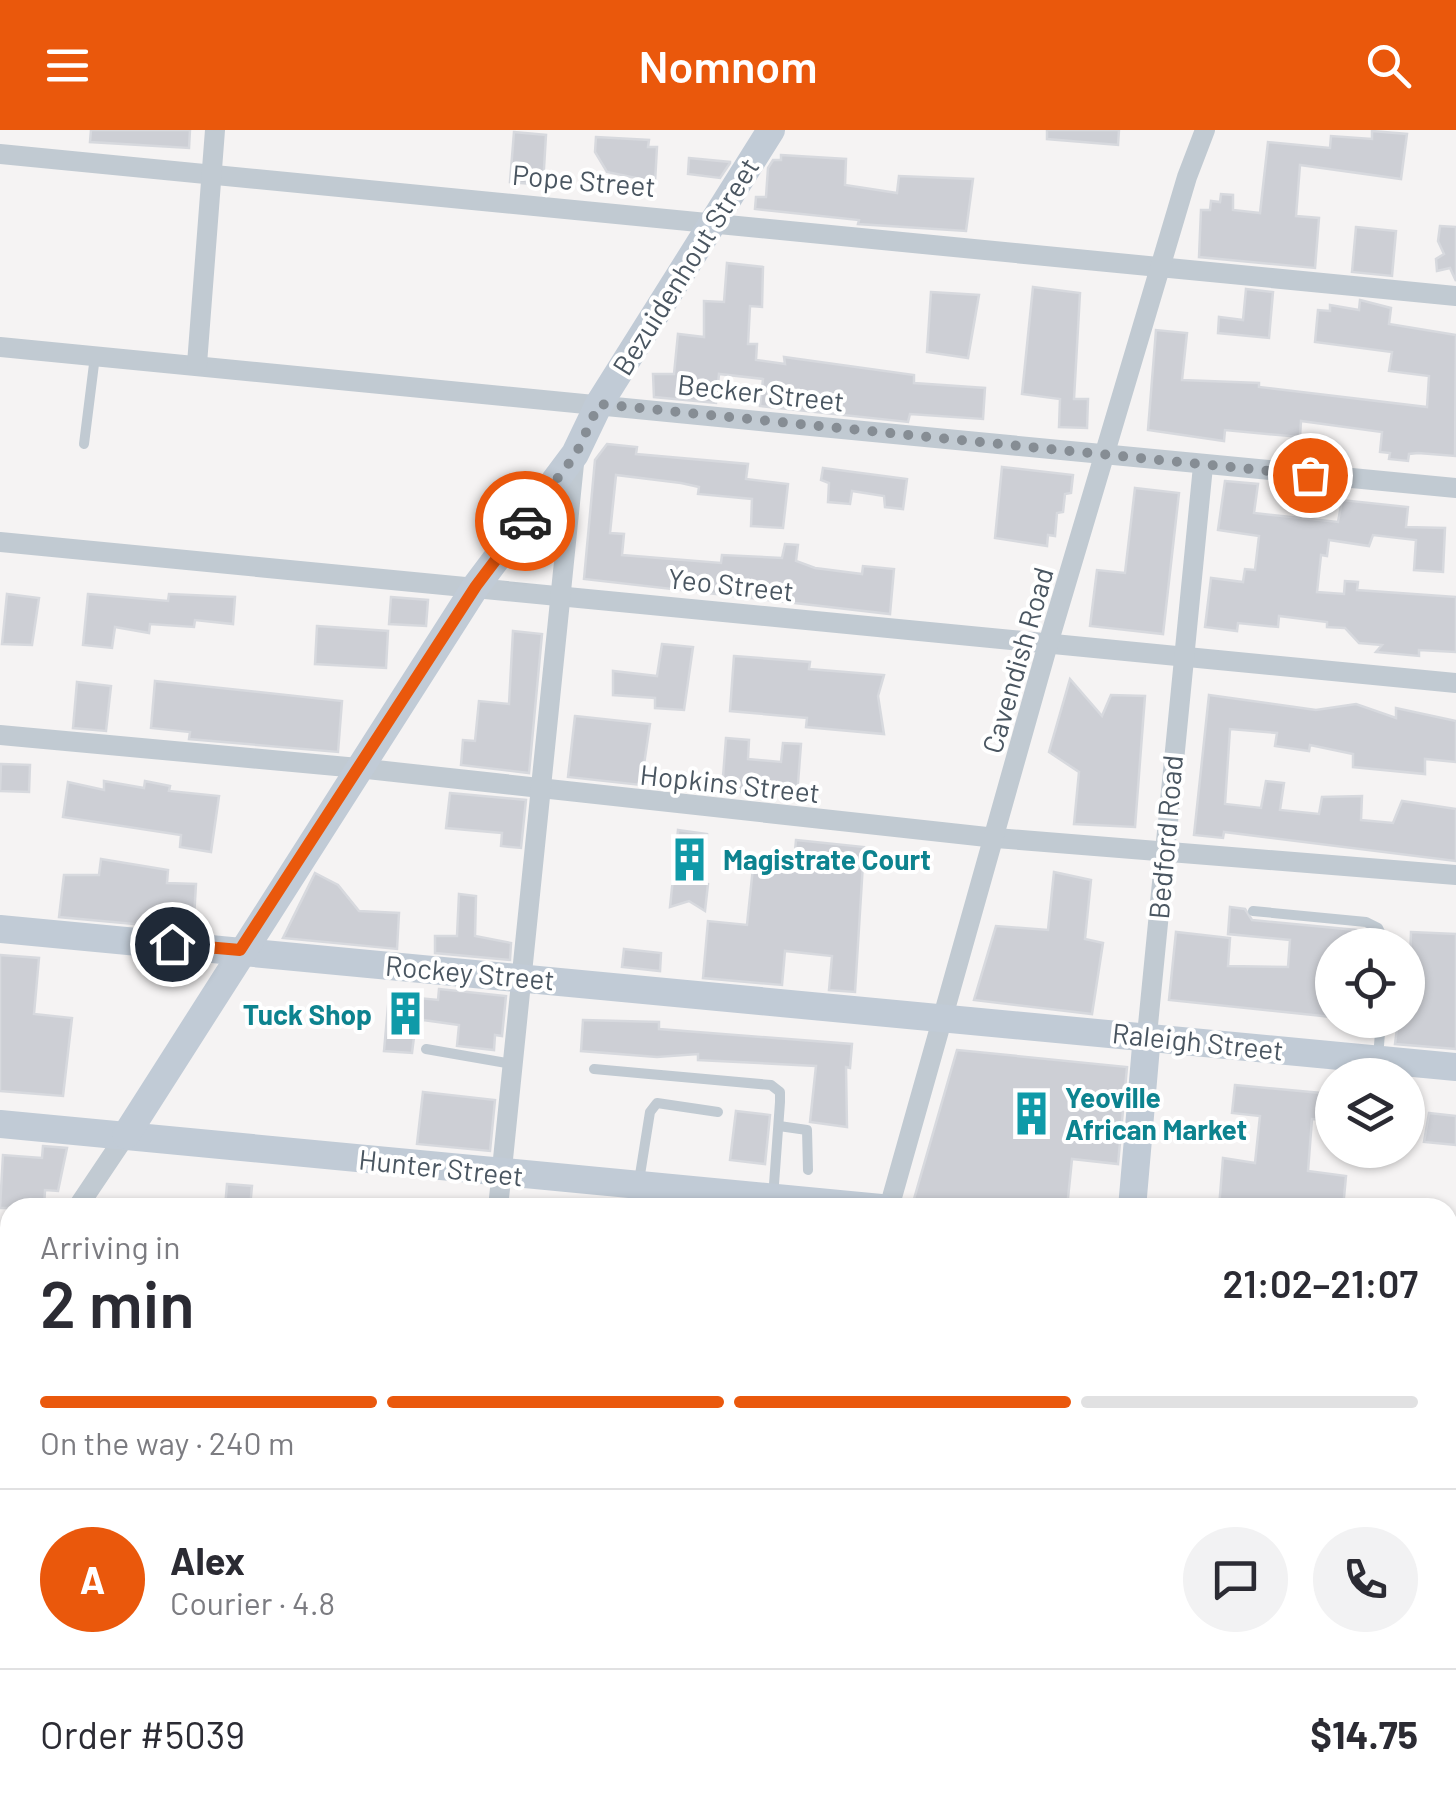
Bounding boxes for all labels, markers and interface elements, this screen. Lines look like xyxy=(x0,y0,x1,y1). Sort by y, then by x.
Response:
icon: menu xyxy=(40,38,95,93)
text: Nomnom xyxy=(638,38,818,92)
icon: search xyxy=(1361,38,1416,93)
street label: Bezuidenhout Street xyxy=(604,151,766,381)
street label: Pope Street xyxy=(511,157,657,203)
street label: Becker Street xyxy=(676,366,846,418)
pin xyxy=(1268,433,1353,518)
icon: bag xyxy=(1283,448,1338,503)
courier xyxy=(475,471,575,571)
icon: car xyxy=(498,494,553,549)
street label: Yeo Street xyxy=(666,560,796,608)
street label: Cavendish Road xyxy=(974,563,1060,757)
street label: Bedford Road xyxy=(1141,754,1189,920)
street label: Hopkins Street xyxy=(638,757,822,809)
building icon: Magistrate Court xyxy=(666,835,714,883)
place label: Magistrate Court xyxy=(723,842,931,876)
pin xyxy=(130,902,215,987)
icon: home xyxy=(145,917,200,972)
map controls xyxy=(1315,928,1425,1168)
button: locate xyxy=(1315,928,1425,1038)
street label: Rockey Street xyxy=(384,948,556,996)
building icon: Tuck Shop xyxy=(381,990,429,1038)
place label: Tuck Shop xyxy=(243,997,372,1031)
street label: Raleigh Street xyxy=(1111,1015,1285,1067)
button: layers xyxy=(1315,1058,1425,1168)
place label: Yeoville African Market xyxy=(1065,1080,1247,1146)
building icon: Yeoville African Market xyxy=(1008,1089,1056,1137)
street label: Hunter Street xyxy=(357,1141,525,1193)
text: Arriving in xyxy=(40,1227,180,1265)
text: 21:02–21:07 xyxy=(1223,1260,1418,1306)
text: 2 min xyxy=(40,1263,195,1341)
text: On the way · 240 m xyxy=(40,1423,295,1461)
button: chat xyxy=(1183,1527,1288,1632)
button: phone xyxy=(1313,1527,1418,1632)
text: Alex xyxy=(170,1537,245,1583)
text: A xyxy=(80,1556,105,1602)
text: Courier · 4.8 xyxy=(170,1583,335,1621)
text: Order #5039 xyxy=(40,1711,245,1757)
text: $14.75 xyxy=(1310,1711,1418,1757)

